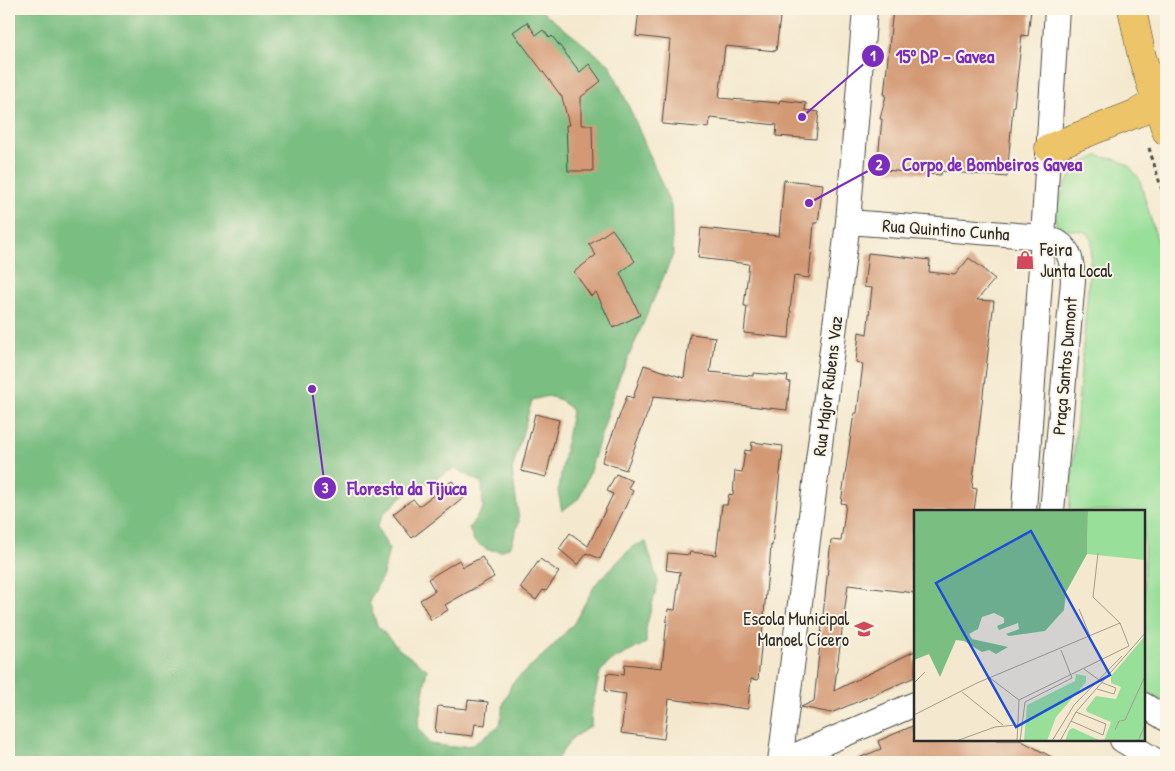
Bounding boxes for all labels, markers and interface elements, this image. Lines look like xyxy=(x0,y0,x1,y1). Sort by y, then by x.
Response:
callout: 15º DP - Gavea xyxy=(860,39,1004,73)
text: 15º DP - Gavea xyxy=(896,43,995,69)
text: 1 xyxy=(870,45,876,66)
callout: Corpo de Bombeiros Gavea xyxy=(866,148,1092,182)
text: Corpo de Bombeiros Gavea xyxy=(902,151,1083,178)
text: 2 xyxy=(875,154,883,175)
street label: Rua Quintino Cunha xyxy=(882,213,1010,246)
place label: Feira Junta Local xyxy=(1039,237,1112,283)
shop icon: Feira Junta Local xyxy=(1014,249,1036,271)
street label: Praça Santos Dumont xyxy=(1046,295,1083,436)
street label: Rua Major Rubens Vaz xyxy=(807,314,849,457)
callout: Floresta da Tijuca xyxy=(313,471,477,505)
text: Floresta da Tijuca xyxy=(346,475,467,501)
text: 3 xyxy=(322,477,329,498)
inset map xyxy=(914,510,1145,741)
place label: Escola Municipal Manoel Cícero xyxy=(743,606,849,652)
school or university icon: Escola Municipal Manoel Cícero xyxy=(853,618,875,640)

